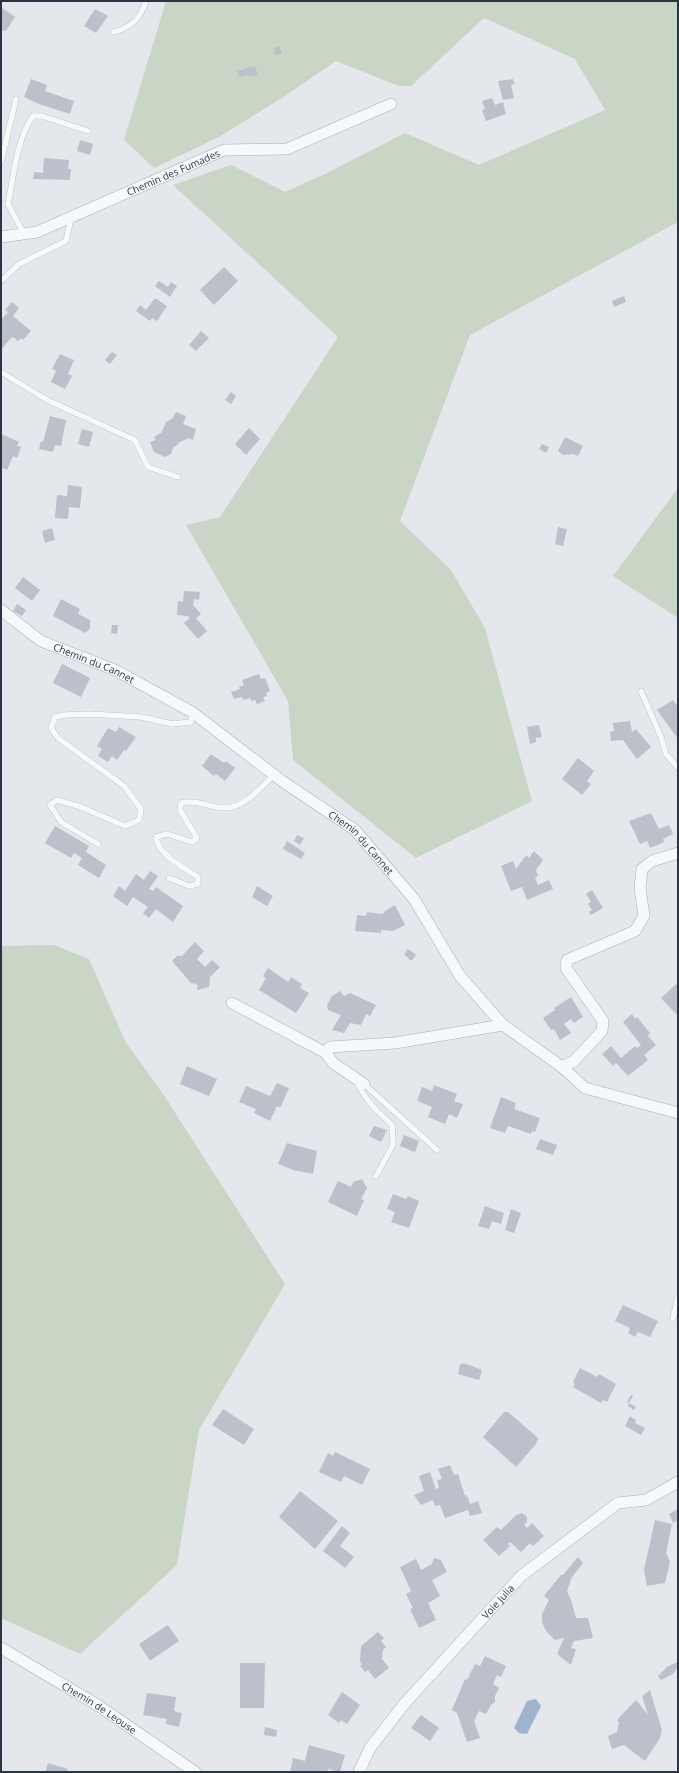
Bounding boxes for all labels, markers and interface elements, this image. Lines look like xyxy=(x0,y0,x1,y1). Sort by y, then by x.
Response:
street label: Chemin des Fumades xyxy=(124,146,222,199)
street label: Chemin du Cannet xyxy=(51,640,137,687)
street label: Chemin du Cannet xyxy=(326,807,397,878)
street label: Voie Julia xyxy=(478,1581,517,1622)
street label: Chemin de Leouse xyxy=(59,1678,140,1737)

